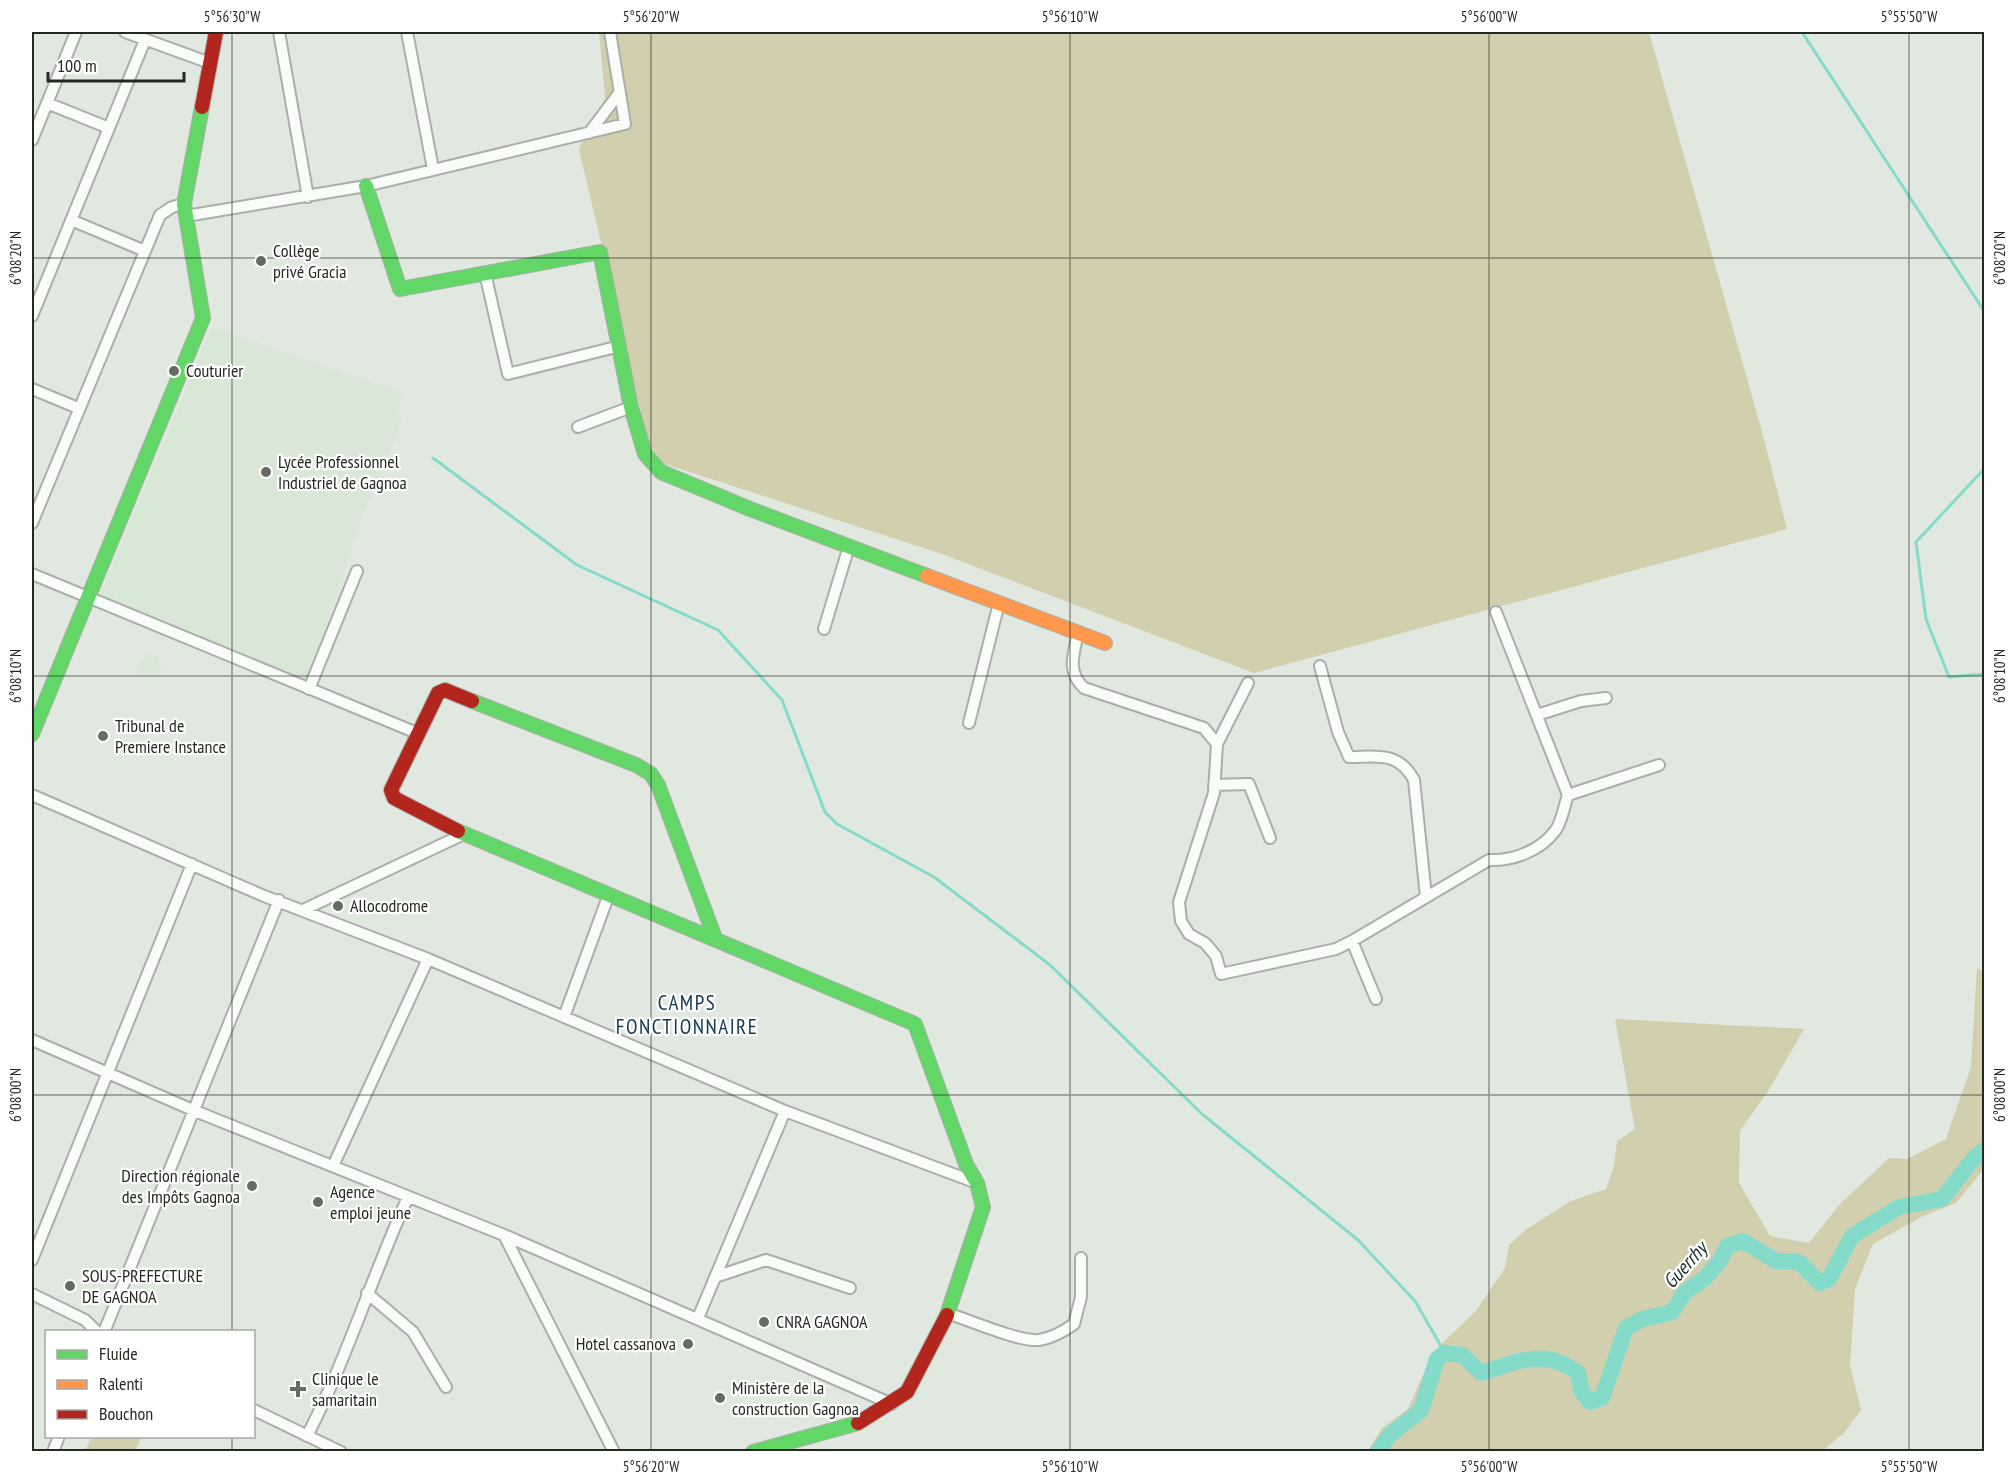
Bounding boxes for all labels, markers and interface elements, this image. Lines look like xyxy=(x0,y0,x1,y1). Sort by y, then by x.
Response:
text: 5°56'30"W xyxy=(204,7,260,26)
text: 5°56'20"W xyxy=(623,7,679,26)
text: 5°56'10"W xyxy=(1042,7,1098,26)
text: 5°56'00"W xyxy=(1461,7,1517,26)
text: 5°55'50"W xyxy=(1881,7,1937,26)
scale bar xyxy=(48,45,184,83)
text: 100 m xyxy=(57,54,97,77)
text: 6°08'20"N xyxy=(6,231,25,285)
text: 6°08'20"N xyxy=(1990,231,2009,285)
place label: Collège privé Gracia xyxy=(273,239,346,283)
marker: Collège privé Gracia xyxy=(254,254,268,268)
place label: Couturier xyxy=(186,359,243,382)
marker: Couturier xyxy=(167,364,181,378)
place label: Lycée Professionnel Industriel de Gagnoa xyxy=(278,450,407,494)
marker: Lycée Professionnel Industriel de Gagnoa xyxy=(259,465,273,479)
text: 6°08'10"N xyxy=(6,649,25,703)
text: 6°08'10"N xyxy=(1990,649,2009,703)
place label: Tribunal de Premiere Instance xyxy=(115,714,226,758)
marker: Tribunal de Premiere Instance xyxy=(96,729,110,743)
place label: Allocodrome xyxy=(350,894,428,917)
marker: Allocodrome xyxy=(331,899,345,913)
district label: CAMPS FONCTIONNAIRE xyxy=(616,989,758,1040)
text: 6°08'00"N xyxy=(6,1068,25,1122)
text: 6°08'00"N xyxy=(1990,1068,2009,1122)
place label: Direction régionale des Impôts Gagnoa xyxy=(121,1164,240,1208)
marker: Direction régionale des Impôts Gagnoa xyxy=(245,1179,259,1193)
place label: Agence emploi jeune xyxy=(330,1180,411,1224)
marker: Agence emploi jeune xyxy=(311,1195,325,1209)
water label: Guerrhy xyxy=(1657,1234,1714,1294)
place label: SOUS-PREFECTURE DE GAGNOA xyxy=(82,1264,203,1308)
marker: SOUS-PREFECTURE DE GAGNOA xyxy=(63,1279,77,1293)
place label: CNRA GAGNOA xyxy=(776,1310,868,1333)
marker: CNRA GAGNOA xyxy=(757,1315,771,1329)
legend xyxy=(45,1330,255,1438)
place label: Hotel cassanova xyxy=(576,1332,676,1355)
marker: Hotel cassanova xyxy=(681,1337,695,1351)
text: Fluide xyxy=(99,1342,138,1365)
place label: Clinique le samaritain xyxy=(312,1367,379,1411)
text: Ralenti xyxy=(99,1372,143,1395)
place label: Ministère de la construction Gagnoa xyxy=(732,1376,859,1420)
marker: Clinique le samaritain xyxy=(289,1380,307,1398)
marker: Ministère de la construction Gagnoa xyxy=(713,1391,727,1405)
text: Bouchon xyxy=(99,1402,153,1425)
text: 5°56'20"W xyxy=(623,1457,679,1476)
text: 5°56'10"W xyxy=(1042,1457,1098,1476)
text: 5°56'00"W xyxy=(1461,1457,1517,1476)
text: 5°55'50"W xyxy=(1881,1457,1937,1476)

